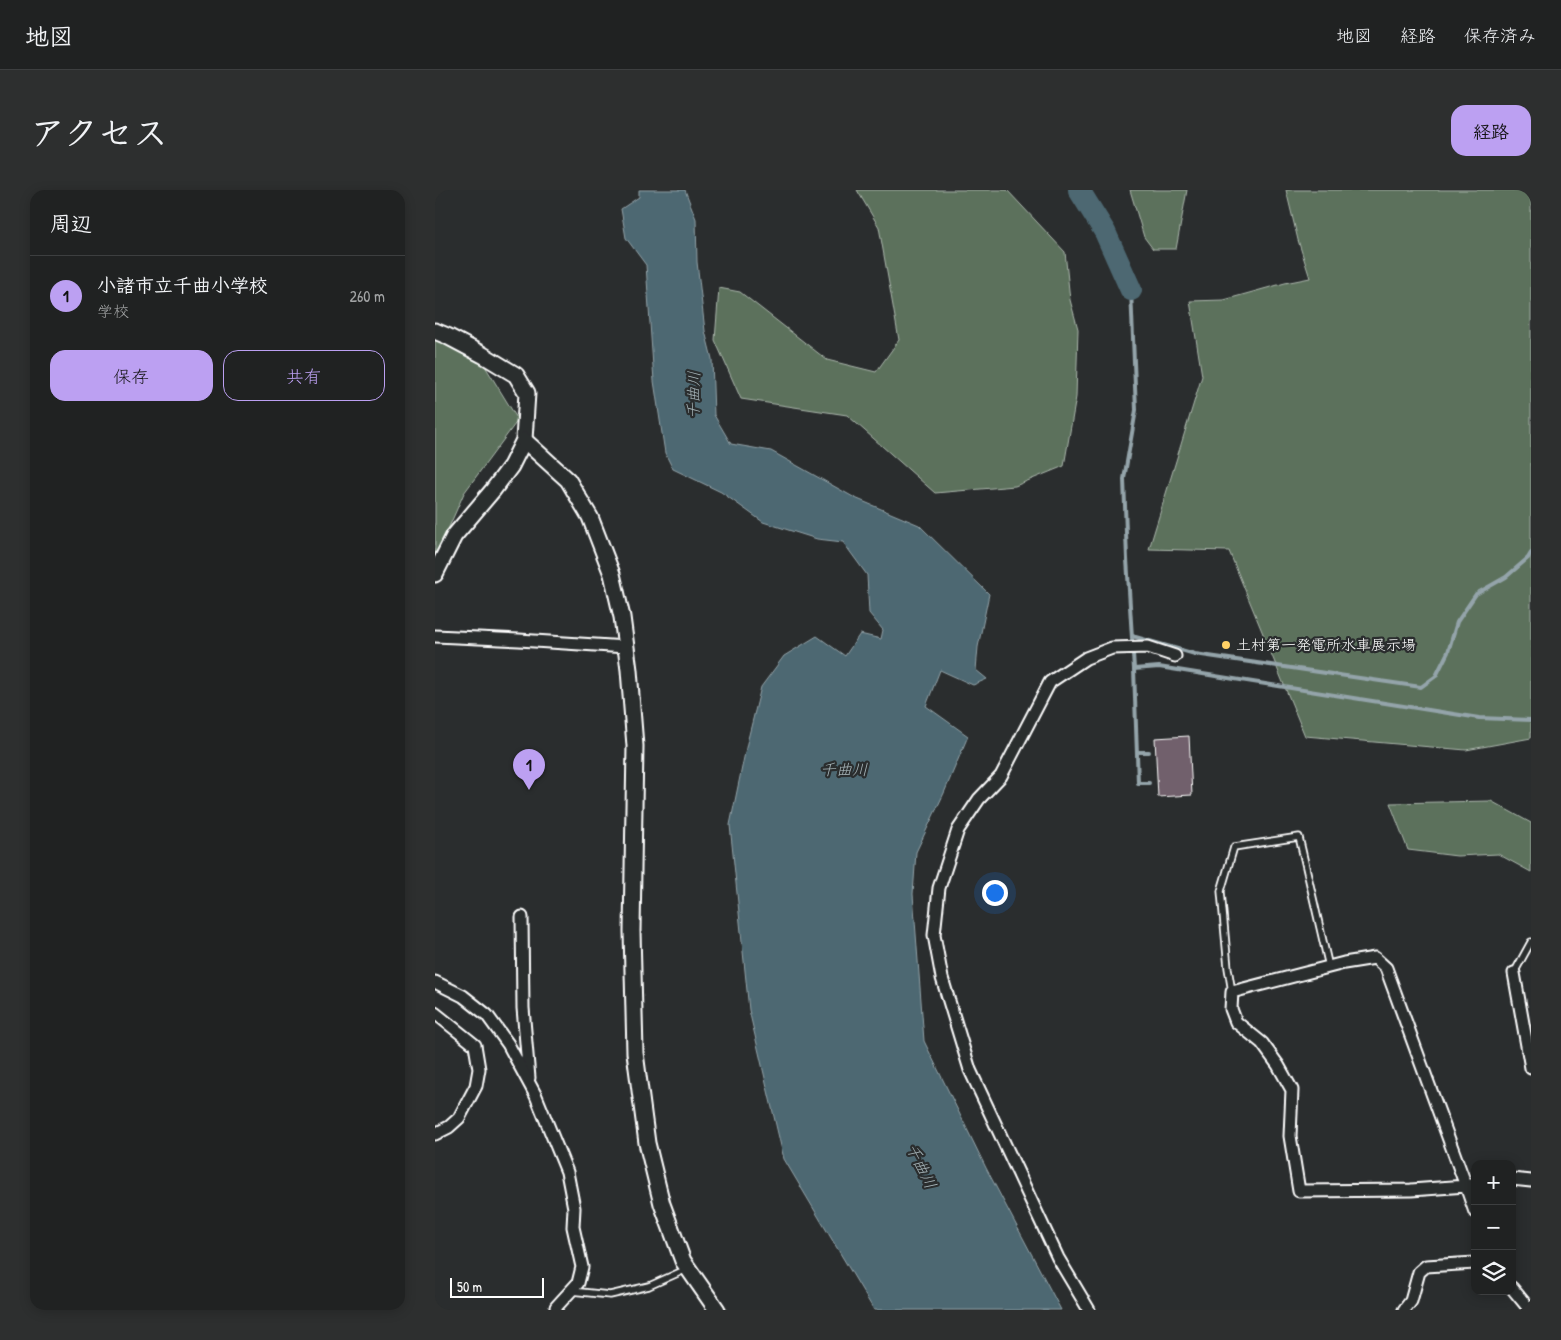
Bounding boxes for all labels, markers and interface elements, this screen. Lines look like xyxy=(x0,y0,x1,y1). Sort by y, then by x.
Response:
text: 地図 xyxy=(25,20,73,52)
text: 地図 xyxy=(1336,23,1372,48)
text: 経路 xyxy=(1400,23,1436,48)
text: 保存済み xyxy=(1464,23,1536,48)
button: 経路 xyxy=(1451,105,1531,156)
text: アクセス xyxy=(30,109,168,156)
text: 周辺 xyxy=(50,209,92,238)
text: 小諸市立千曲小学校 xyxy=(97,272,268,298)
text: 1 xyxy=(63,285,69,307)
text: 260 m xyxy=(349,285,385,307)
text: 学校 xyxy=(97,300,129,322)
button: 保存 xyxy=(50,350,213,401)
button: 共有 xyxy=(223,350,385,401)
water label: 千曲川 xyxy=(682,371,704,419)
place label: 土村第一発電所水車展示場 xyxy=(1236,634,1416,655)
marker: 土村第一発電所水車展示場 xyxy=(1220,639,1232,651)
pin: 1 xyxy=(513,749,545,790)
water label: 千曲川 xyxy=(820,758,868,780)
your location xyxy=(982,880,1008,906)
water label: 千曲川 xyxy=(902,1140,942,1192)
map controls xyxy=(1471,1160,1516,1295)
button: + xyxy=(1471,1160,1516,1205)
button: − xyxy=(1471,1205,1516,1250)
button: layers xyxy=(1471,1250,1516,1295)
scale bar xyxy=(450,1275,544,1298)
text: 50 m xyxy=(457,1277,482,1296)

